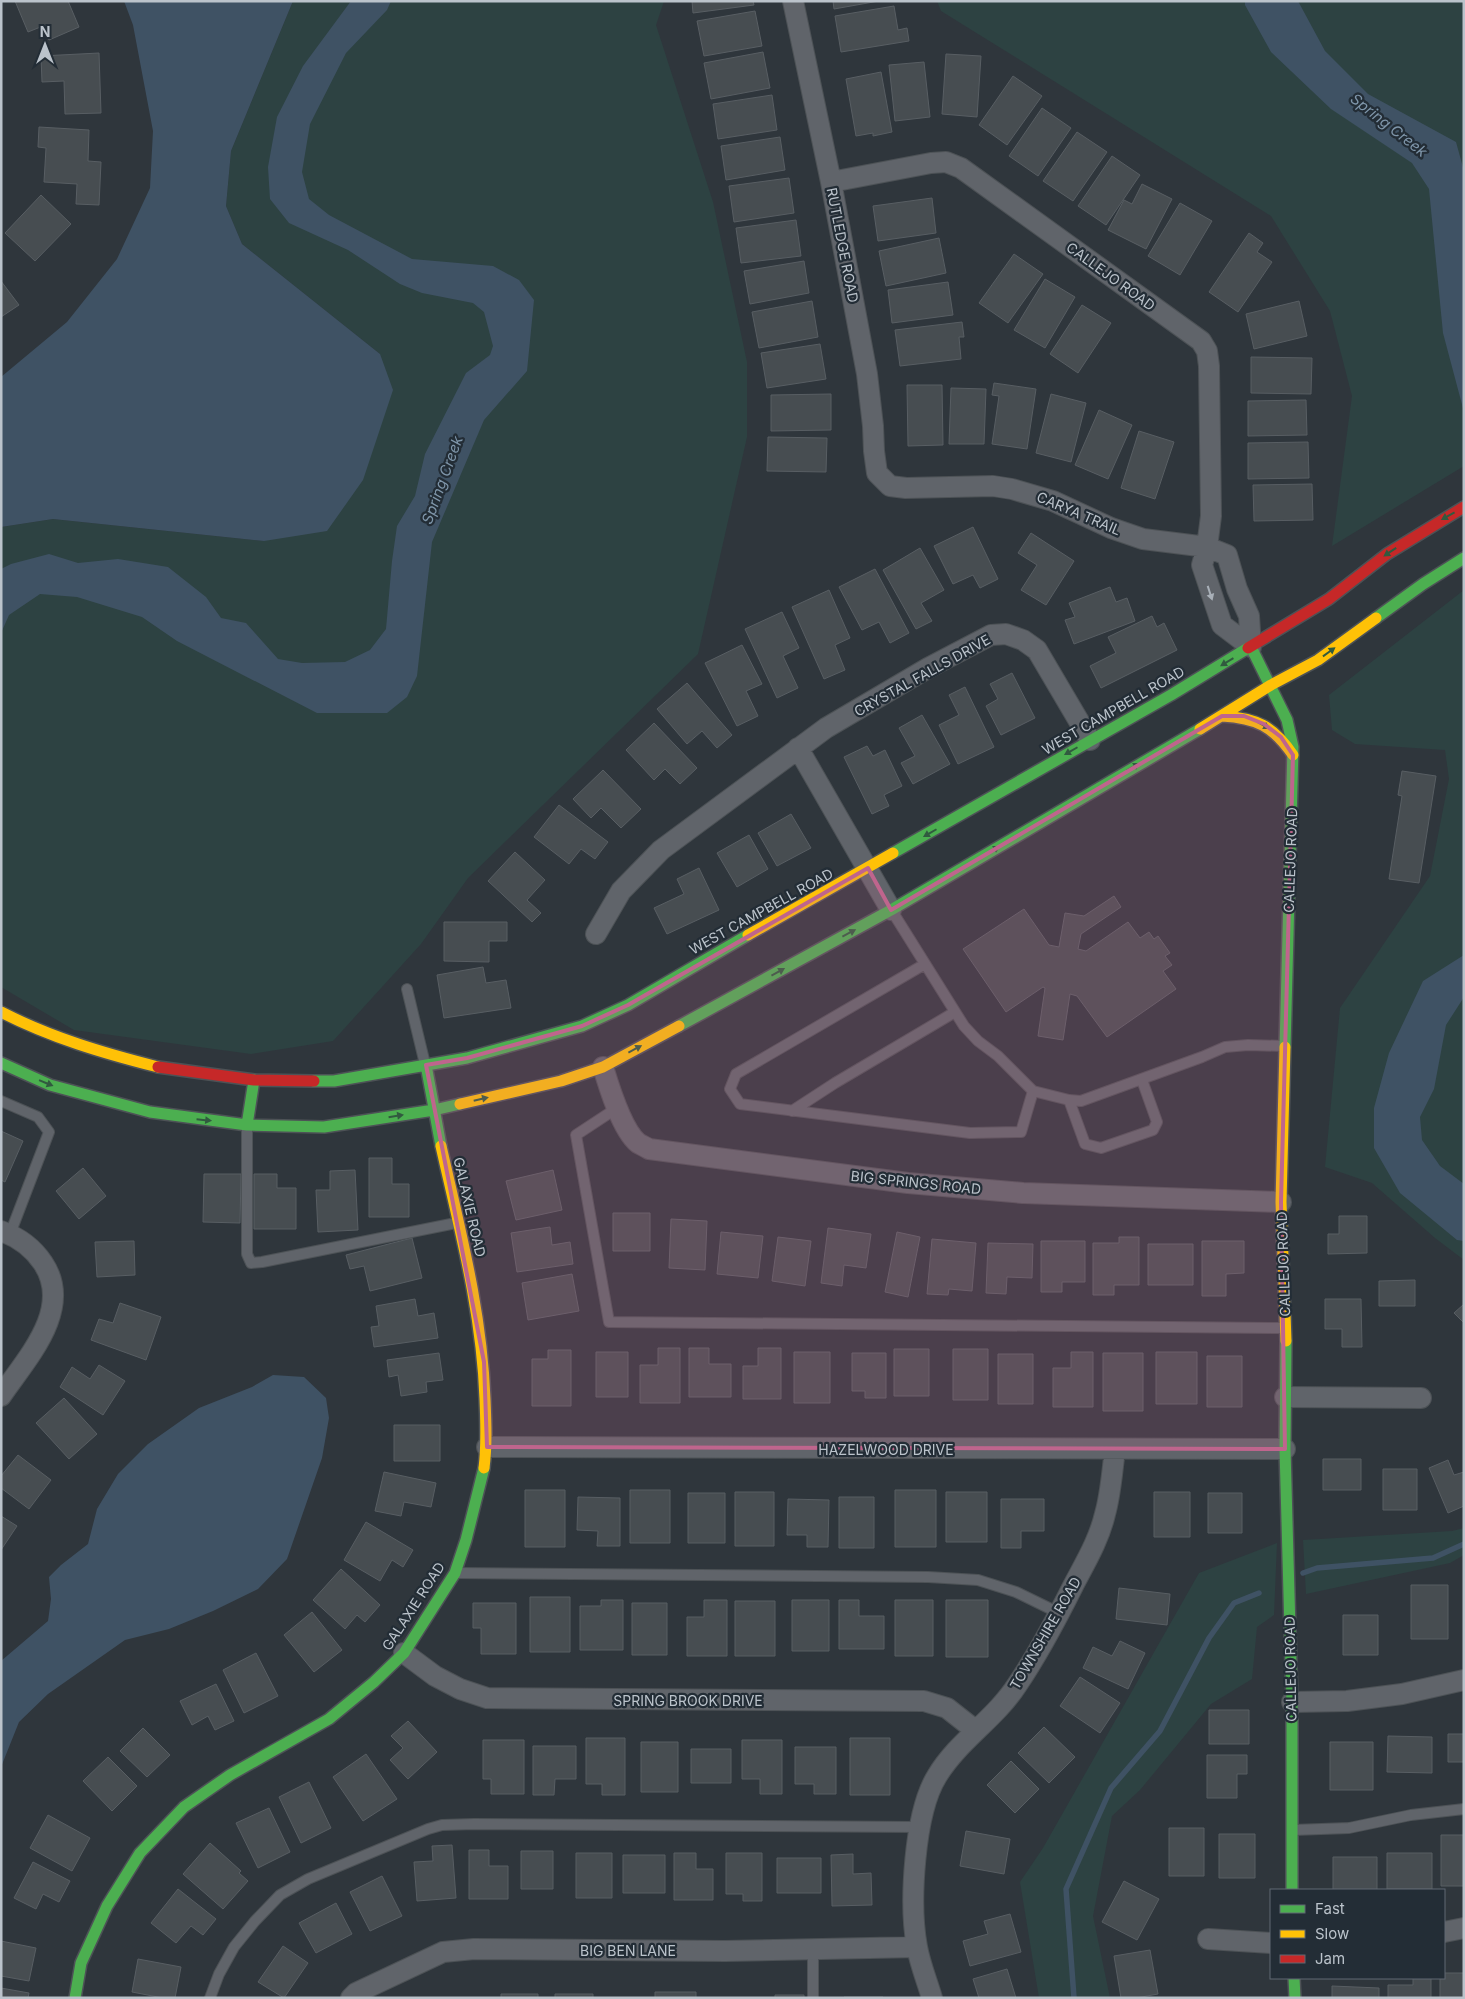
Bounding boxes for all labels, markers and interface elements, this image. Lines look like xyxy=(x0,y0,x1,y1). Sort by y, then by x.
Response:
north arrow xyxy=(20,20,70,70)
text: N xyxy=(40,23,50,40)
water label: Spring Creek xyxy=(1347,89,1432,161)
street label: RUTLEDGE ROAD xyxy=(824,186,862,304)
street label: CALLEJO ROAD xyxy=(1063,238,1159,314)
water label: Spring Creek xyxy=(417,433,467,527)
street label: CARYA TRAIL xyxy=(1034,488,1124,538)
one-way arrow xyxy=(1441,512,1454,521)
one-way arrow xyxy=(1384,547,1397,556)
one-way arrow xyxy=(1207,586,1214,601)
street label: CRYSTAL FALLS DRIVE xyxy=(851,630,993,720)
one-way arrow xyxy=(1322,647,1335,658)
one-way arrow xyxy=(1221,657,1234,666)
street label: WEST CAMPBELL ROAD xyxy=(1039,662,1187,758)
one-way arrow xyxy=(1256,721,1271,729)
one-way arrow xyxy=(1064,747,1077,756)
one-way arrow xyxy=(1127,763,1140,772)
street label: CALLEJO ROAD xyxy=(1280,807,1300,913)
one-way arrow xyxy=(924,828,937,837)
one-way arrow xyxy=(987,845,1000,854)
street label: WEST CAMPBELL ROAD xyxy=(686,864,836,958)
one-way arrow xyxy=(841,929,856,937)
one-way arrow xyxy=(771,967,784,976)
one-way arrow xyxy=(628,1045,642,1053)
one-way arrow xyxy=(39,1079,53,1087)
one-way arrow xyxy=(474,1095,489,1103)
one-way arrow xyxy=(389,1112,405,1120)
one-way arrow xyxy=(196,1116,212,1124)
street label: GALAXIE ROAD xyxy=(450,1155,490,1259)
street label: BIG SPRINGS ROAD xyxy=(850,1167,982,1197)
street label: CALLEJO ROAD xyxy=(1273,1211,1293,1317)
street label: HAZELWOOD DRIVE xyxy=(818,1441,954,1458)
street label: GALAXIE ROAD xyxy=(378,1559,448,1653)
street label: TOWNSHIRE ROAD xyxy=(1006,1574,1084,1692)
street label: CALLEJO ROAD xyxy=(1281,1616,1299,1722)
street label: SPRING BROOK DRIVE xyxy=(613,1692,763,1709)
legend xyxy=(1270,1889,1445,1979)
text: Fast xyxy=(1315,1899,1345,1918)
text: Slow xyxy=(1315,1924,1349,1943)
street label: BIG BEN LANE xyxy=(580,1942,676,1959)
text: Jam xyxy=(1315,1949,1345,1968)

